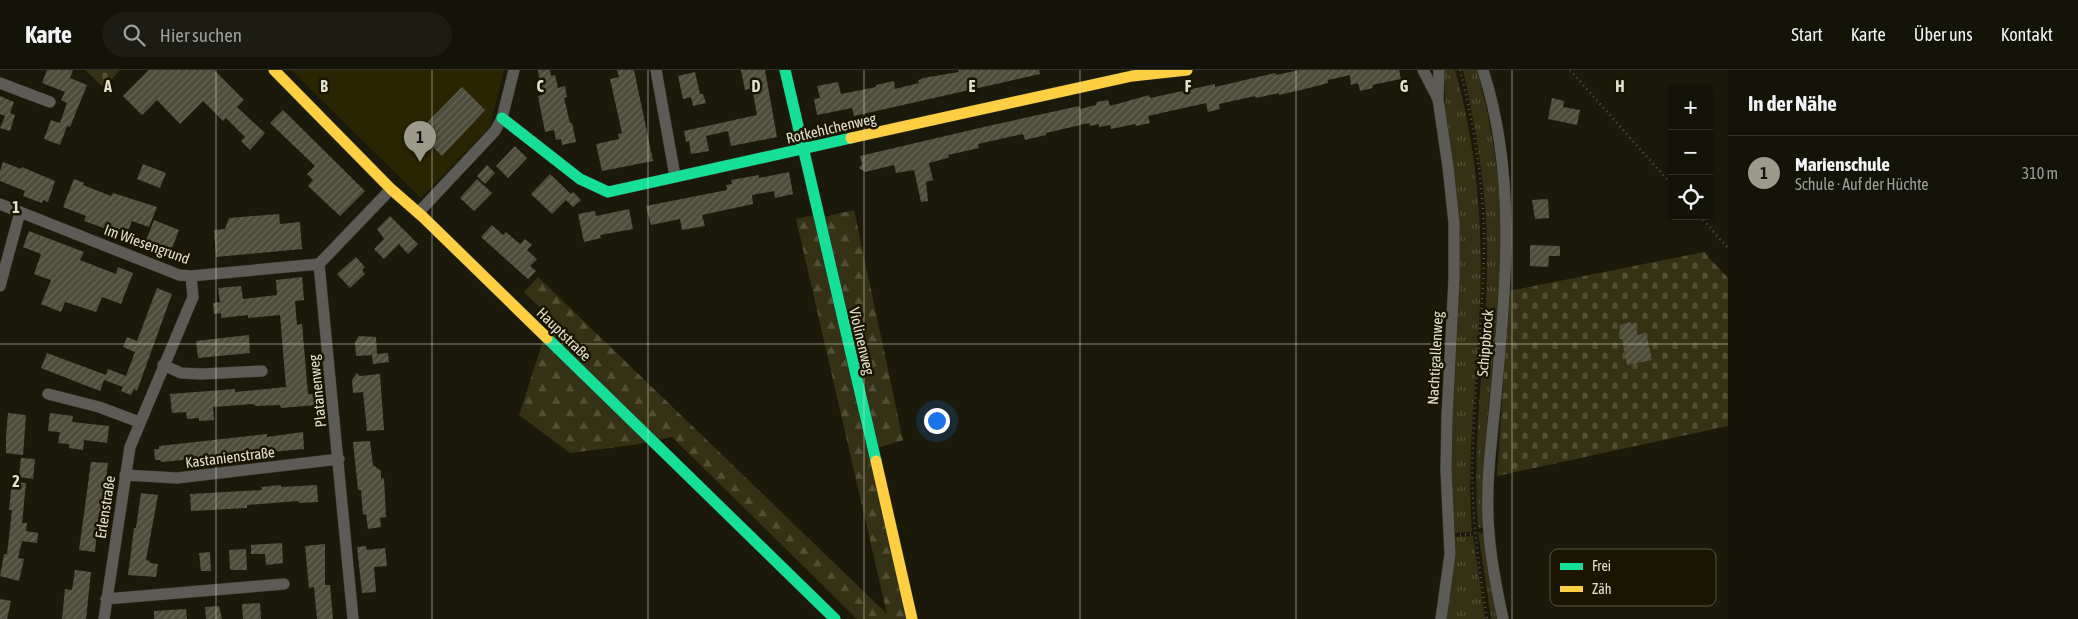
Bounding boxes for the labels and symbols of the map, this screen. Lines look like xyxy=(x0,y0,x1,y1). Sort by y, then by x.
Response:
text: A xyxy=(103,77,112,95)
text: B xyxy=(320,77,328,95)
text: C xyxy=(536,77,544,95)
text: D xyxy=(752,77,761,95)
text: E xyxy=(969,77,976,95)
text: F xyxy=(1185,77,1192,95)
text: G xyxy=(1400,77,1409,95)
text: H xyxy=(1615,77,1625,95)
street label: Rotkehlchenweg xyxy=(784,109,878,147)
pin: 1 xyxy=(404,121,436,162)
text: 1 xyxy=(12,198,20,216)
street label: Im Wiesengrund xyxy=(102,221,192,267)
street label: Hauptstraße xyxy=(533,304,595,364)
street label: Violinenweg xyxy=(846,306,878,377)
street label: Schippbrock xyxy=(1474,308,1496,377)
street label: Nachtigallenweg xyxy=(1424,310,1446,405)
street label: Platanenweg xyxy=(305,353,329,428)
your location xyxy=(924,408,950,434)
street label: Kastanienstraße xyxy=(184,443,276,471)
text: 2 xyxy=(12,472,20,490)
street label: Erlenstraße xyxy=(92,474,118,540)
legend xyxy=(1550,549,1716,606)
text: Frei xyxy=(1592,558,1611,574)
text: Zäh xyxy=(1592,581,1612,597)

